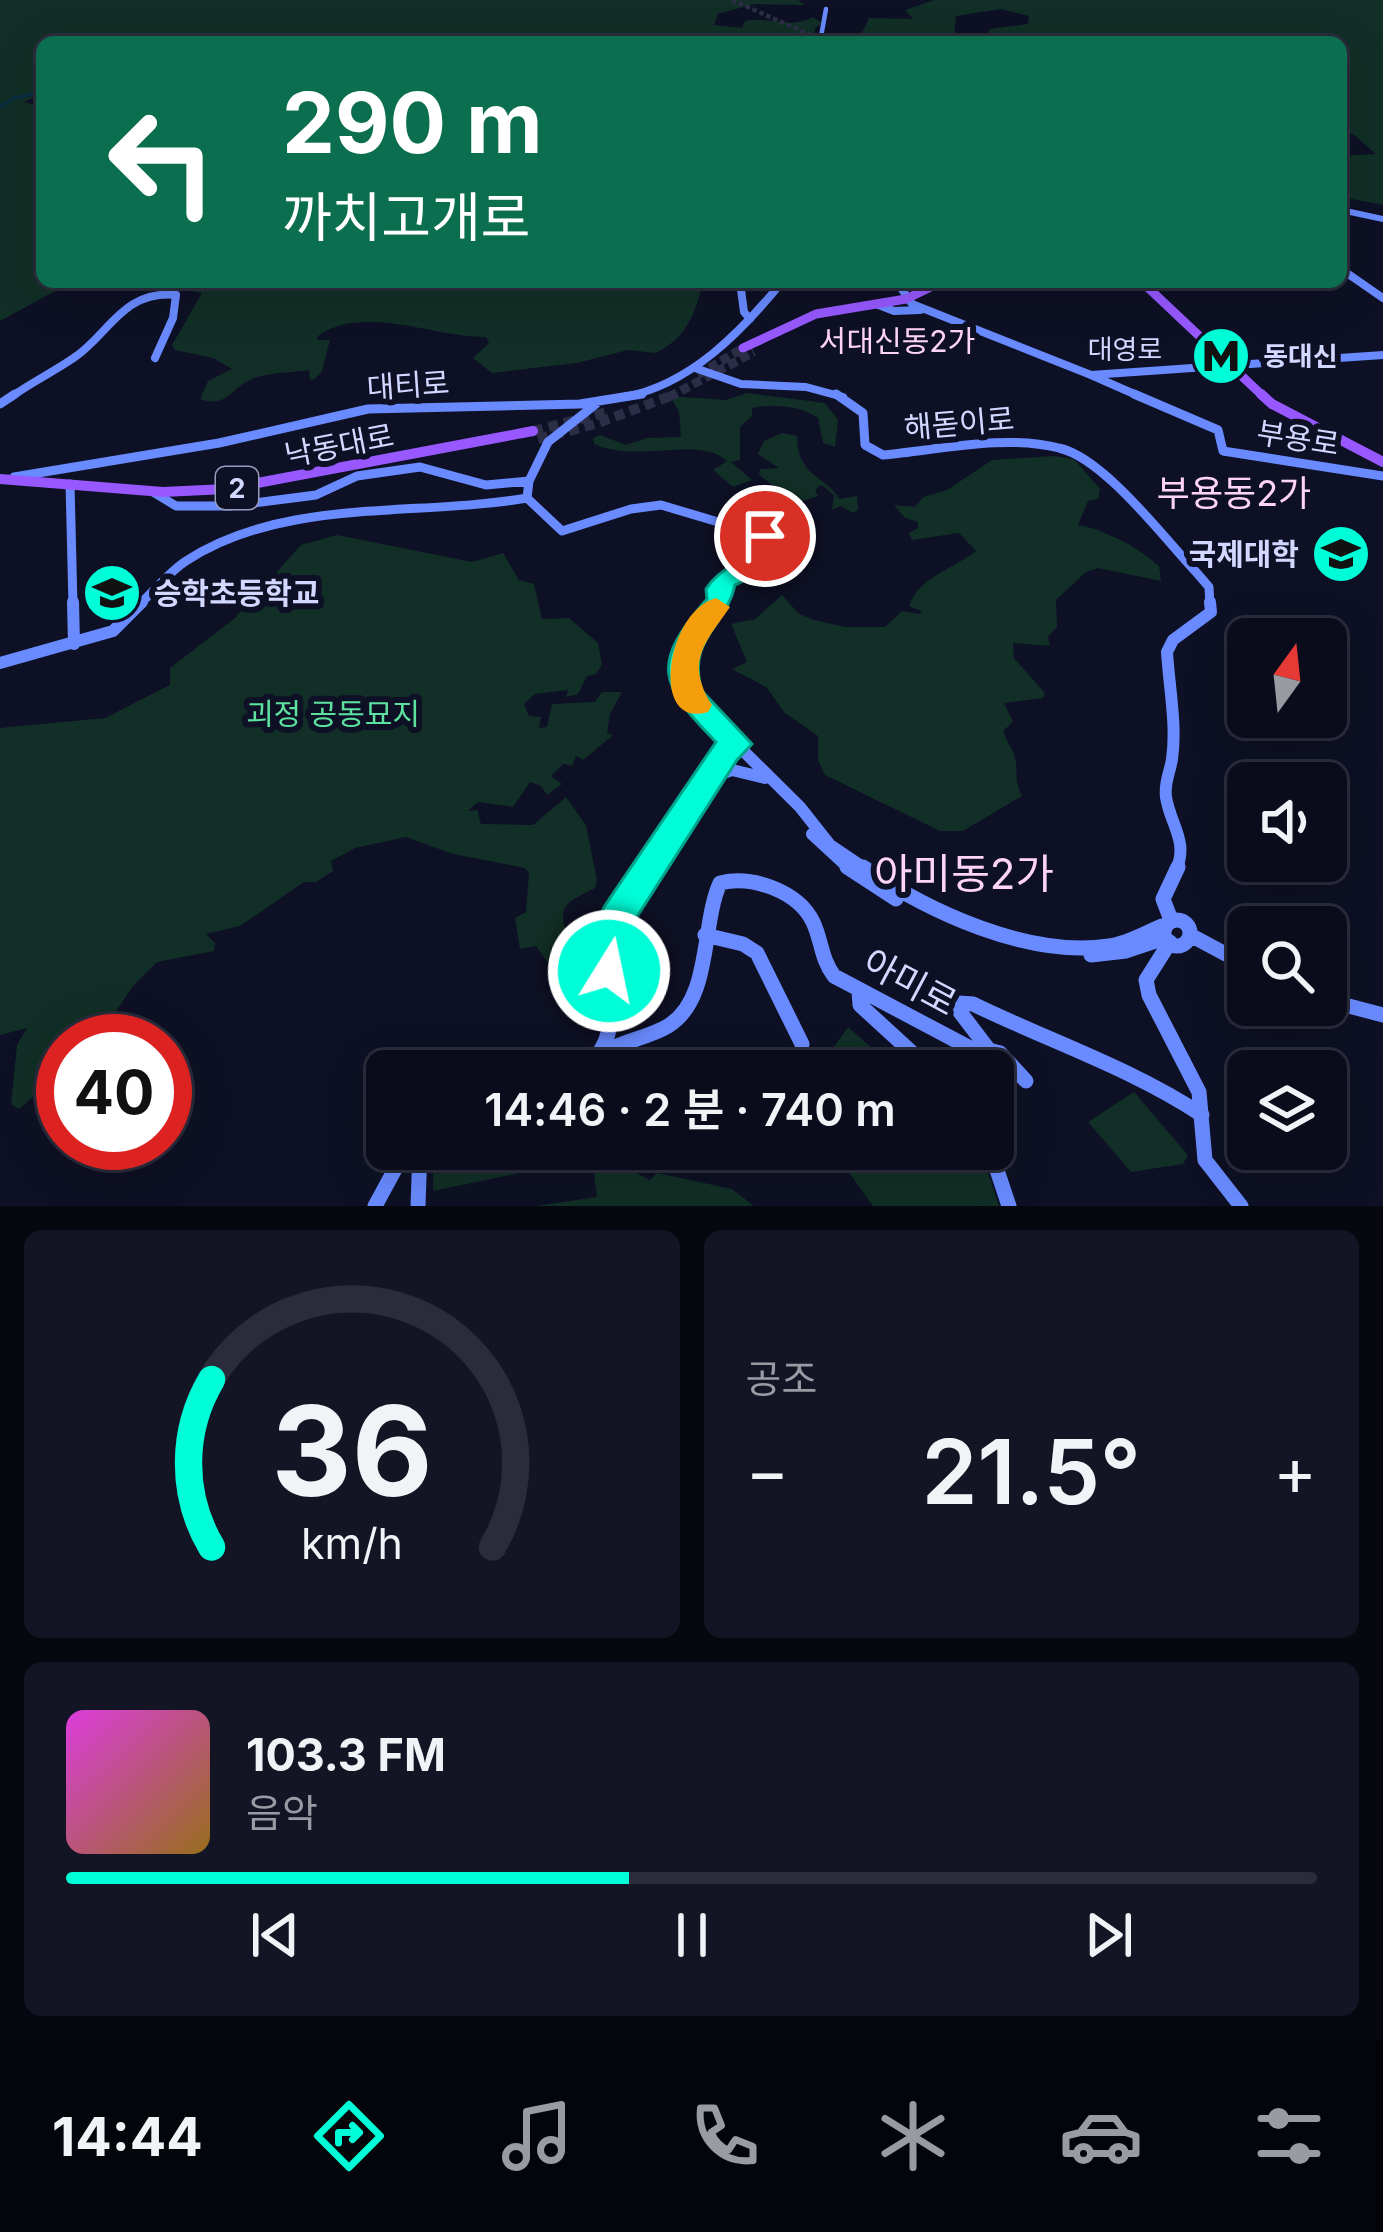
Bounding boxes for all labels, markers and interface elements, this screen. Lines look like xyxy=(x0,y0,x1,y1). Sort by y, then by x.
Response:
text: 290 m xyxy=(282,72,543,173)
icon: left xyxy=(84,84,240,240)
text: 까치고개로 xyxy=(282,185,530,250)
district label: 서대신동2가 xyxy=(819,323,975,359)
metro station icon: 동대신 xyxy=(1190,325,1252,387)
street label: 대영로 xyxy=(1088,333,1162,366)
place label: 동대신 xyxy=(1263,340,1338,373)
street label: 대티로 xyxy=(365,364,451,406)
street label: 해돋이로 xyxy=(902,400,1016,446)
street label: 부용로 xyxy=(1254,414,1342,462)
street label: 낙동대로 xyxy=(281,417,397,473)
road number: 2 xyxy=(216,467,258,509)
district label: 부용동2가 xyxy=(1157,471,1311,515)
pin xyxy=(714,485,816,587)
icon: arrive xyxy=(732,503,798,569)
school or university icon: 국제대학 xyxy=(1310,523,1372,585)
place label: 국제대학 xyxy=(1189,536,1299,572)
school or university icon: 승학초등학교 xyxy=(81,562,143,624)
place label: 승학초등학교 xyxy=(154,575,320,611)
north arrow xyxy=(1227,618,1347,738)
map controls xyxy=(1227,618,1347,1170)
park label: 괴정 공동묘지 xyxy=(246,696,420,732)
button: sound xyxy=(1227,762,1347,882)
district label: 아미동2가 xyxy=(874,848,1054,899)
button: search xyxy=(1227,906,1347,1026)
position arrow xyxy=(546,908,672,1034)
street label: 아미로 xyxy=(856,939,964,1025)
speed limit sign: 40 xyxy=(36,1014,192,1170)
button: layers xyxy=(1227,1050,1347,1170)
text: 14:46 · 2 분 · 740 m xyxy=(484,1082,896,1137)
text: 공조 xyxy=(746,1355,817,1402)
text: 36 xyxy=(271,1375,433,1526)
text: 21.5° xyxy=(921,1417,1141,1526)
text: − xyxy=(746,1431,789,1511)
text: + xyxy=(1273,1431,1317,1511)
text: km/h xyxy=(301,1517,403,1569)
text: 103.3 FM xyxy=(246,1727,446,1782)
text: 음악 xyxy=(246,1789,318,1836)
icon: previous xyxy=(242,1902,308,1968)
icon: pause xyxy=(659,1902,725,1968)
icon: next xyxy=(1076,1902,1142,1968)
icon: directions xyxy=(307,2094,391,2178)
icon: music xyxy=(495,2094,579,2178)
icon: phone xyxy=(683,2094,767,2178)
icon: climate xyxy=(871,2094,955,2178)
icon: car xyxy=(1059,2094,1143,2178)
icon: filters xyxy=(1247,2094,1331,2178)
text: 14:44 xyxy=(52,2104,203,2169)

